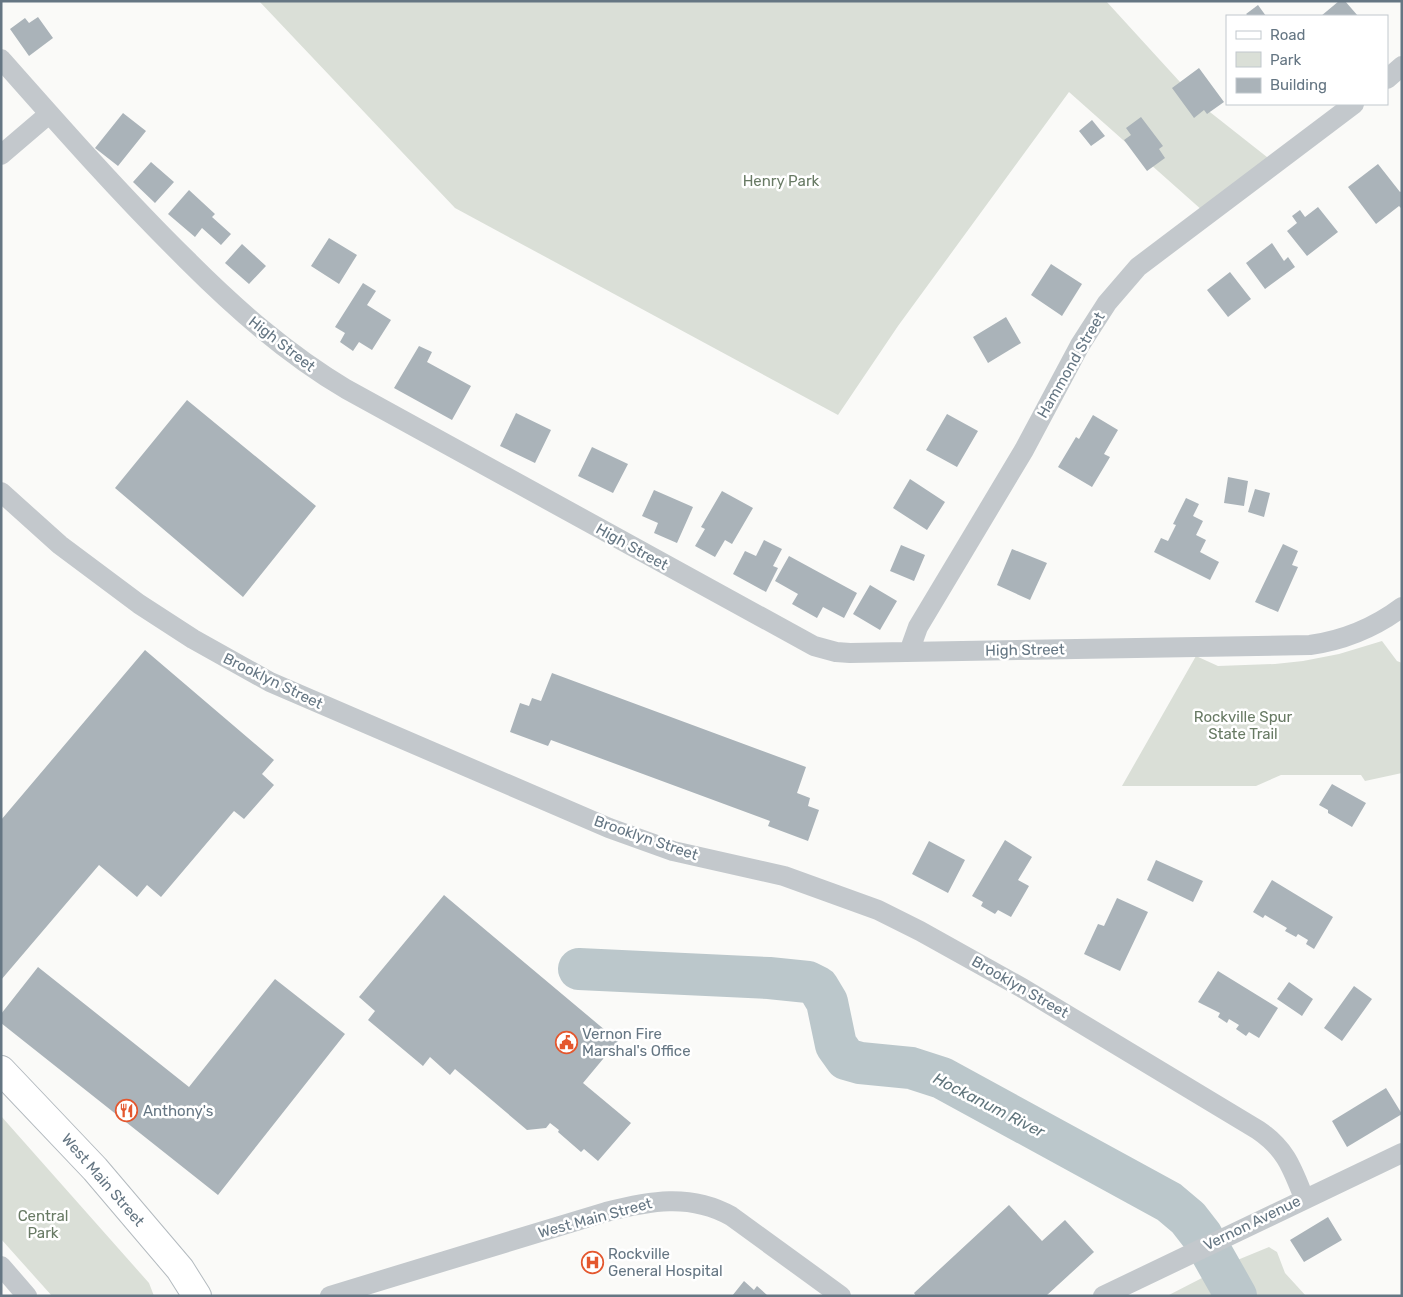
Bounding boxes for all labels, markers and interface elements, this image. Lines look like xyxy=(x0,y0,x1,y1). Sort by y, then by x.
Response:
legend xyxy=(1226,15,1388,105)
text: Road xyxy=(1270,26,1306,44)
text: Park xyxy=(1270,51,1301,69)
text: Building xyxy=(1270,76,1327,94)
park label: Henry Park xyxy=(743,172,820,190)
street label: Hammond Street xyxy=(1033,309,1109,421)
street label: High Street xyxy=(245,312,319,376)
street label: High Street xyxy=(593,520,671,574)
street label: High Street xyxy=(985,640,1065,660)
street label: Brooklyn Street xyxy=(220,649,326,713)
park label: Rockville Spur State Trail xyxy=(1194,708,1293,743)
street label: Brooklyn Street xyxy=(592,812,700,864)
street label: Brooklyn Street xyxy=(968,952,1072,1022)
place label: Vernon Fire Marshal's Office xyxy=(582,1025,691,1060)
public building icon: Vernon Fire Marshal's Office xyxy=(554,1031,578,1055)
water label: Hockanum River xyxy=(930,1069,1049,1142)
restaurant icon: Anthony's xyxy=(115,1099,139,1123)
place label: Anthony's xyxy=(143,1102,214,1120)
street label: West Main Street xyxy=(58,1130,148,1230)
street label: Vernon Avenue xyxy=(1201,1192,1303,1254)
street label: West Main Street xyxy=(536,1194,654,1242)
park label: Central Park xyxy=(18,1207,68,1242)
place label: Rockville General Hospital xyxy=(608,1245,723,1280)
hospital icon: Rockville General Hospital xyxy=(580,1251,604,1275)

